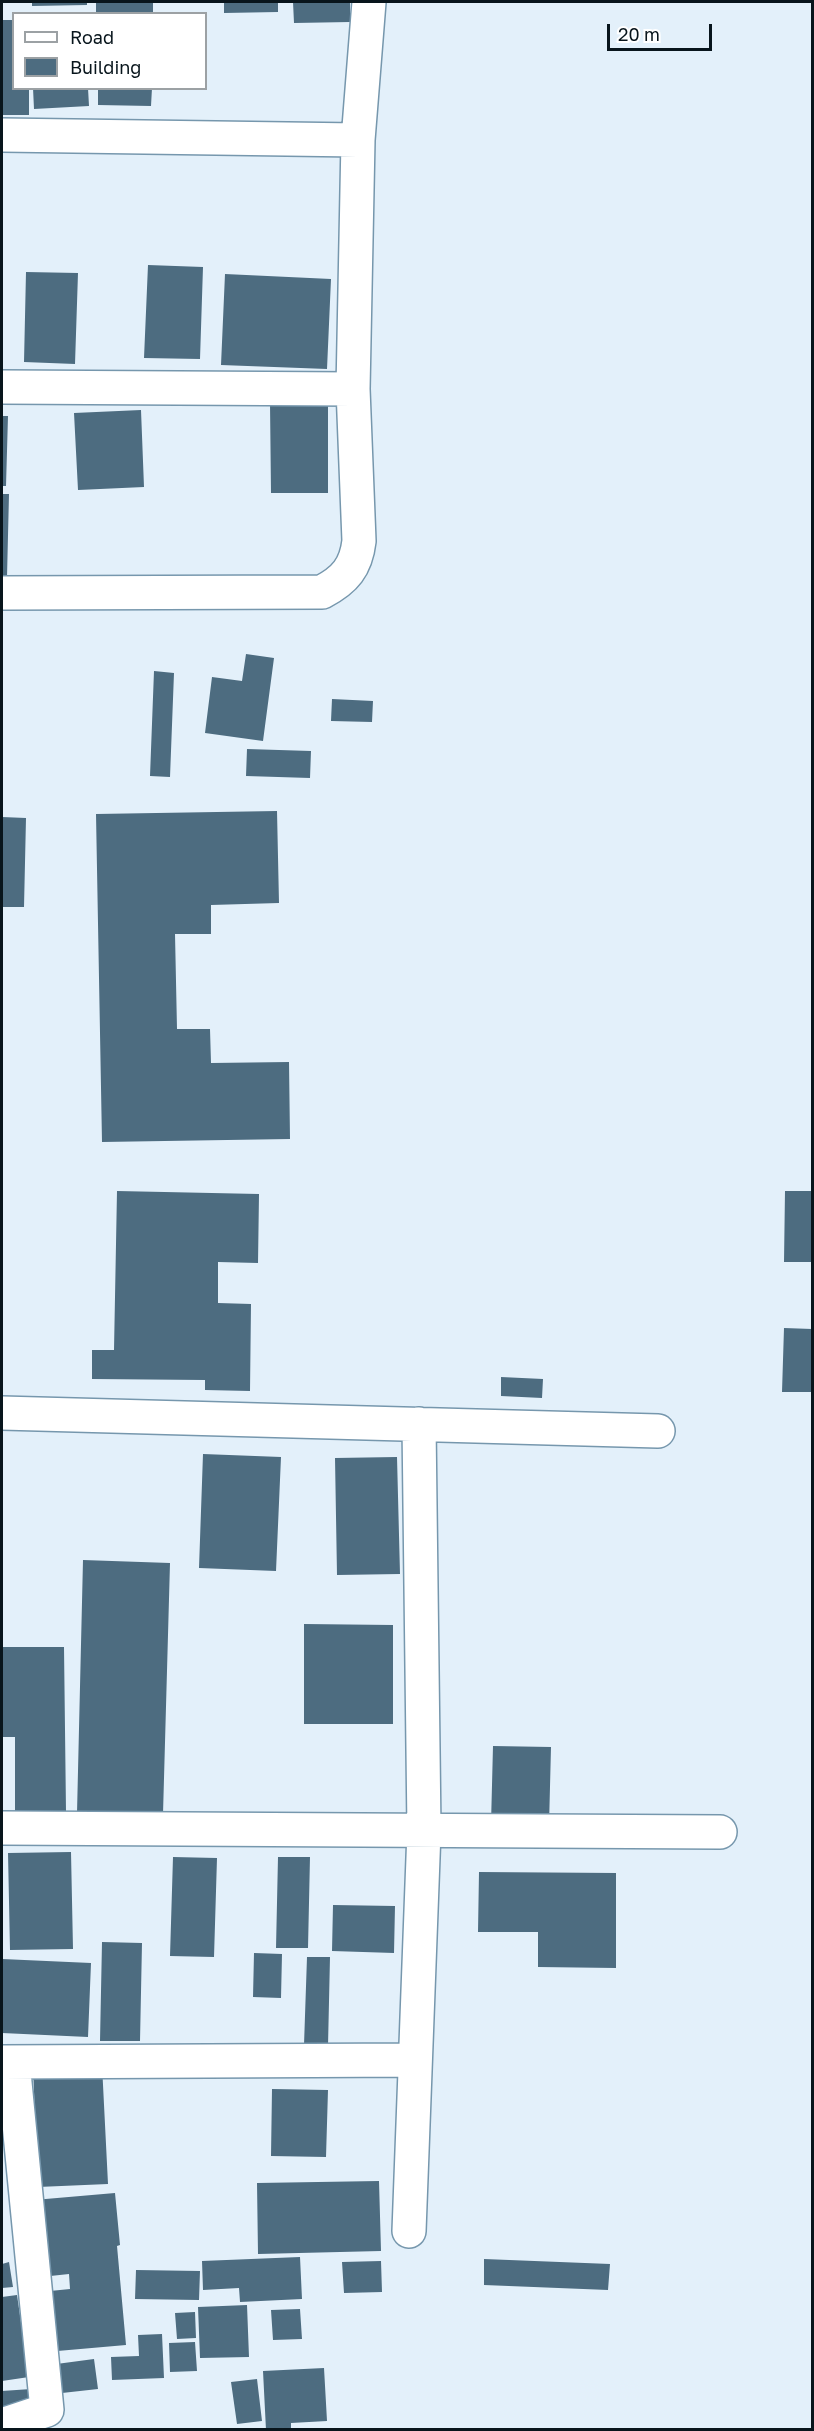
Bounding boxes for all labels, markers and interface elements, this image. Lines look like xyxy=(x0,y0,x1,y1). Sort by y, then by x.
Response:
legend xyxy=(12,12,207,90)
scale bar xyxy=(610,12,715,50)
text: 20 m xyxy=(618,23,660,45)
text: Road xyxy=(70,26,114,48)
text: Building xyxy=(70,56,141,78)

